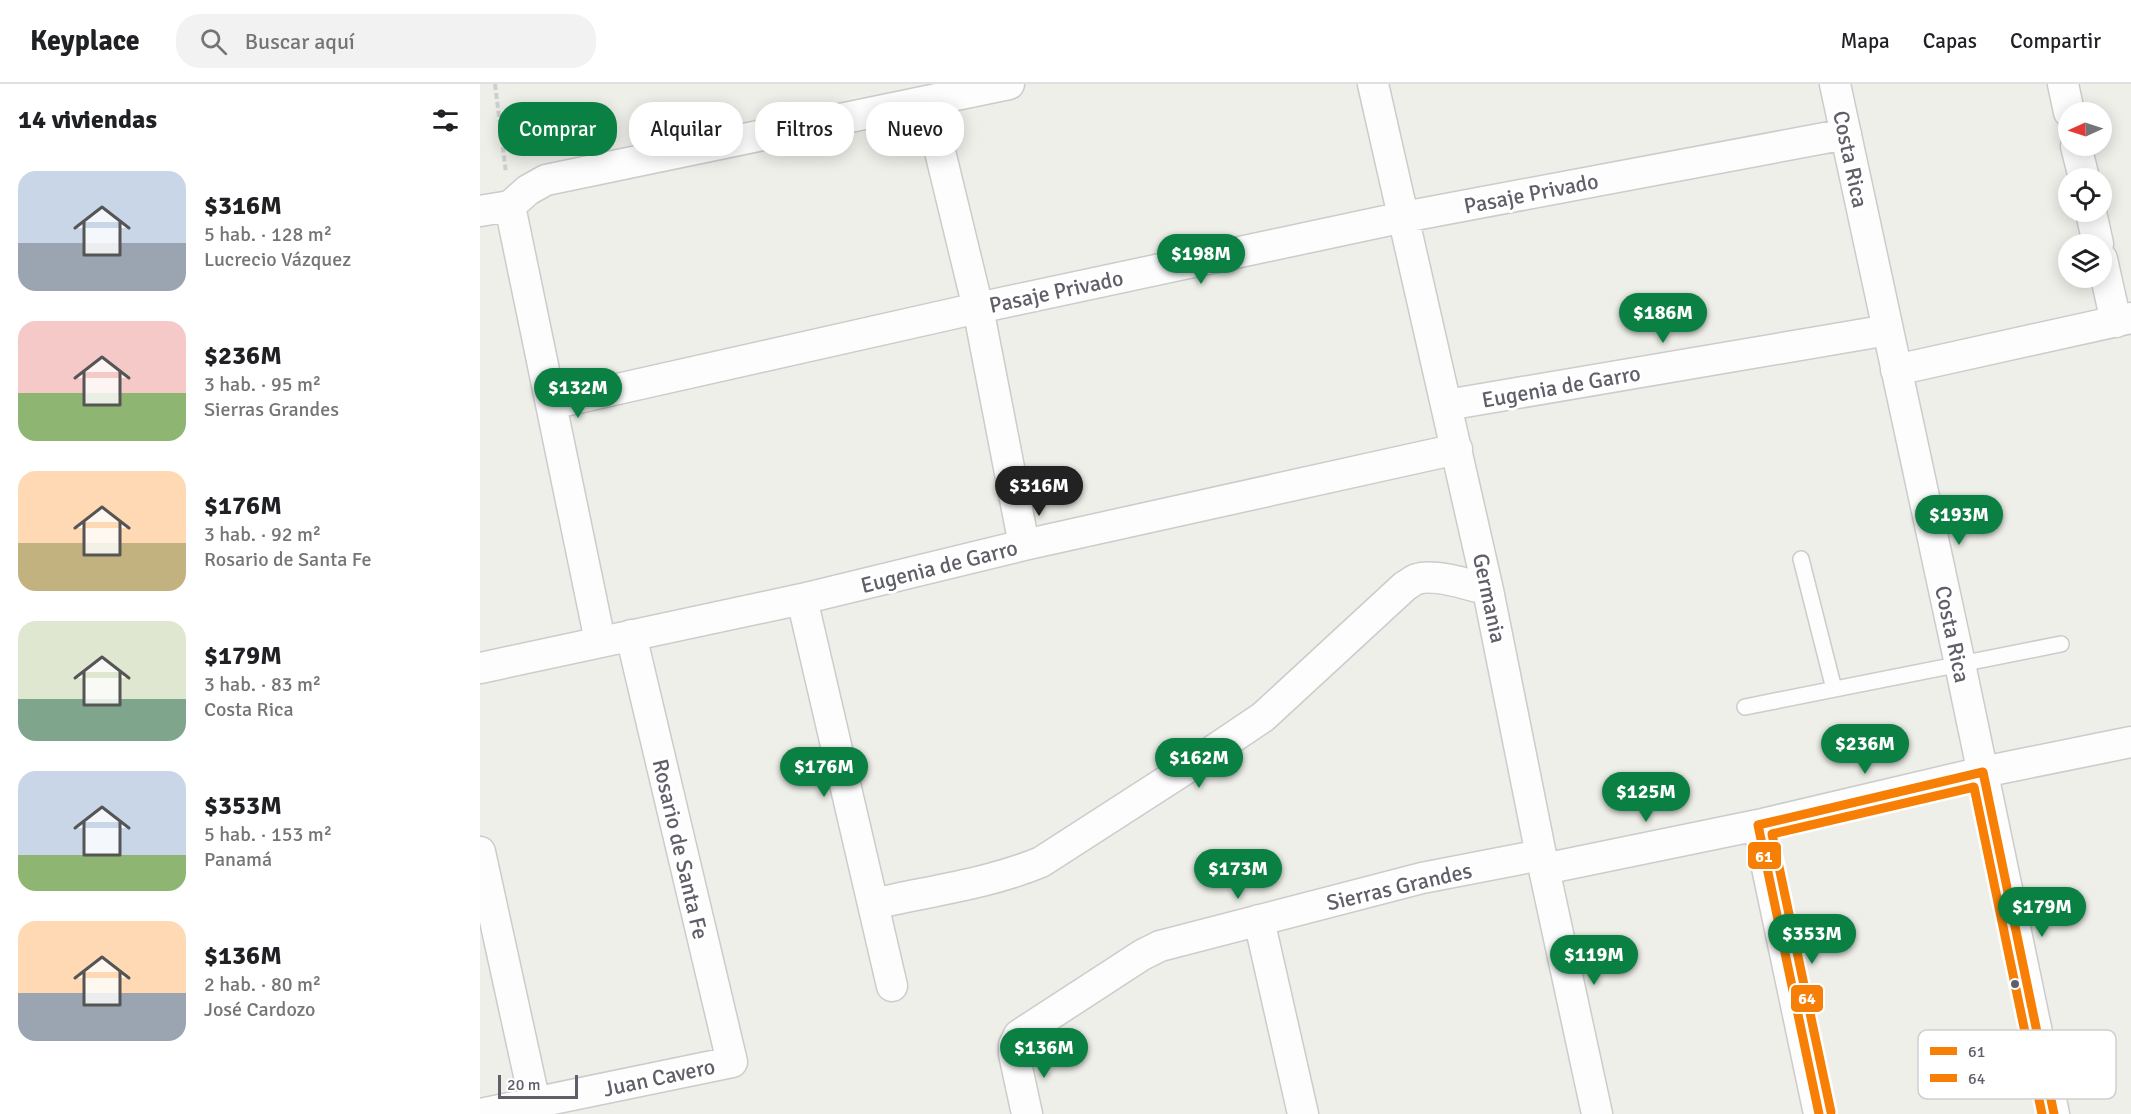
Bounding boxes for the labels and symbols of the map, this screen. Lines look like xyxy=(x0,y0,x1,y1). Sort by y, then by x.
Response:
north arrow xyxy=(2058,102,2112,156)
street label: Costa Rica xyxy=(1827,108,1874,210)
street label: Pasaje Privado xyxy=(1462,167,1601,220)
pin: $198M xyxy=(1159,234,1243,285)
street label: Pasaje Privado xyxy=(987,264,1126,319)
pin: $186M xyxy=(1621,293,1705,344)
street label: Eugenia de Garro xyxy=(1480,359,1643,414)
pin: $132M xyxy=(536,368,620,419)
pin: $316M xyxy=(997,466,1081,517)
pin: $193M xyxy=(1917,495,2001,546)
street label: Eugenia de Garro xyxy=(858,534,1020,599)
street label: Germania xyxy=(1467,551,1512,645)
street label: Costa Rica xyxy=(1929,583,1976,685)
pin: $236M xyxy=(1823,724,1907,775)
pin: $162M xyxy=(1157,738,1241,789)
pin: $176M xyxy=(782,747,866,798)
street label: Rosario de Santa Fe xyxy=(647,756,714,942)
pin: $125M xyxy=(1604,772,1688,823)
line badge: 61 xyxy=(1747,841,1782,870)
text: 61 xyxy=(1755,847,1773,867)
pin: $173M xyxy=(1196,849,1280,900)
street label: Sierras Grandes xyxy=(1324,857,1474,916)
pin: $179M xyxy=(2000,887,2084,938)
pin: $353M xyxy=(1770,914,1854,965)
pin: $119M xyxy=(1552,935,1636,986)
unlabelled marker xyxy=(2009,978,2021,990)
line badge: 64 xyxy=(1790,984,1824,1013)
text: 64 xyxy=(1798,989,1816,1009)
pin: $136M xyxy=(1002,1028,1086,1079)
legend xyxy=(1918,1030,2116,1099)
text: 61 xyxy=(1968,1042,1985,1062)
street label: Juan Cavero xyxy=(601,1052,718,1103)
text: 64 xyxy=(1968,1069,1986,1089)
scale bar xyxy=(498,1072,578,1100)

